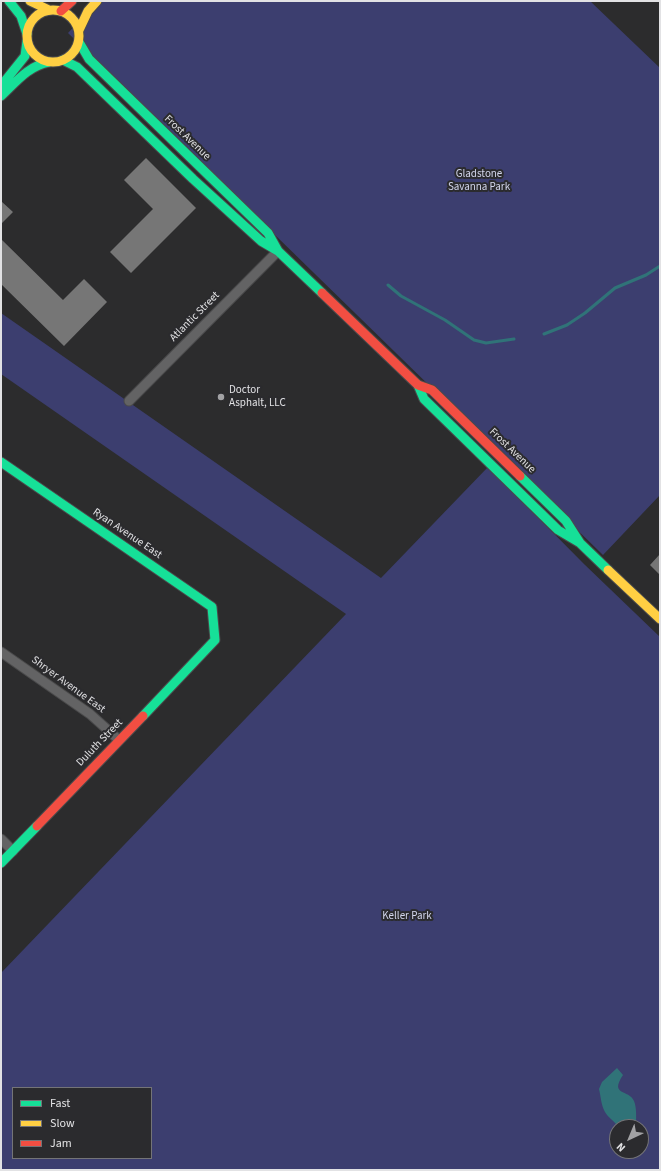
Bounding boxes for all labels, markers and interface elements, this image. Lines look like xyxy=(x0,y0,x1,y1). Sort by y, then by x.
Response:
street label: Frost Avenue xyxy=(161,113,213,163)
park label: Gladstone Savanna Park xyxy=(448,168,510,194)
street label: Atlantic Street xyxy=(167,289,223,345)
place label: Doctor Asphalt, LLC xyxy=(229,384,286,410)
marker: Doctor Asphalt, LLC xyxy=(216,392,226,402)
street label: Frost Avenue xyxy=(486,426,538,476)
street label: Ryan Avenue East xyxy=(90,506,164,562)
street label: Shryer Avenue East xyxy=(28,654,108,716)
street label: Duluth Street xyxy=(74,716,126,770)
park label: Keller Park xyxy=(382,910,432,924)
legend xyxy=(12,1087,152,1159)
text: Fast xyxy=(50,1095,70,1112)
text: Slow xyxy=(50,1115,75,1132)
north arrow xyxy=(609,1119,649,1159)
text: Jam xyxy=(50,1135,72,1152)
text: N xyxy=(613,1139,629,1155)

